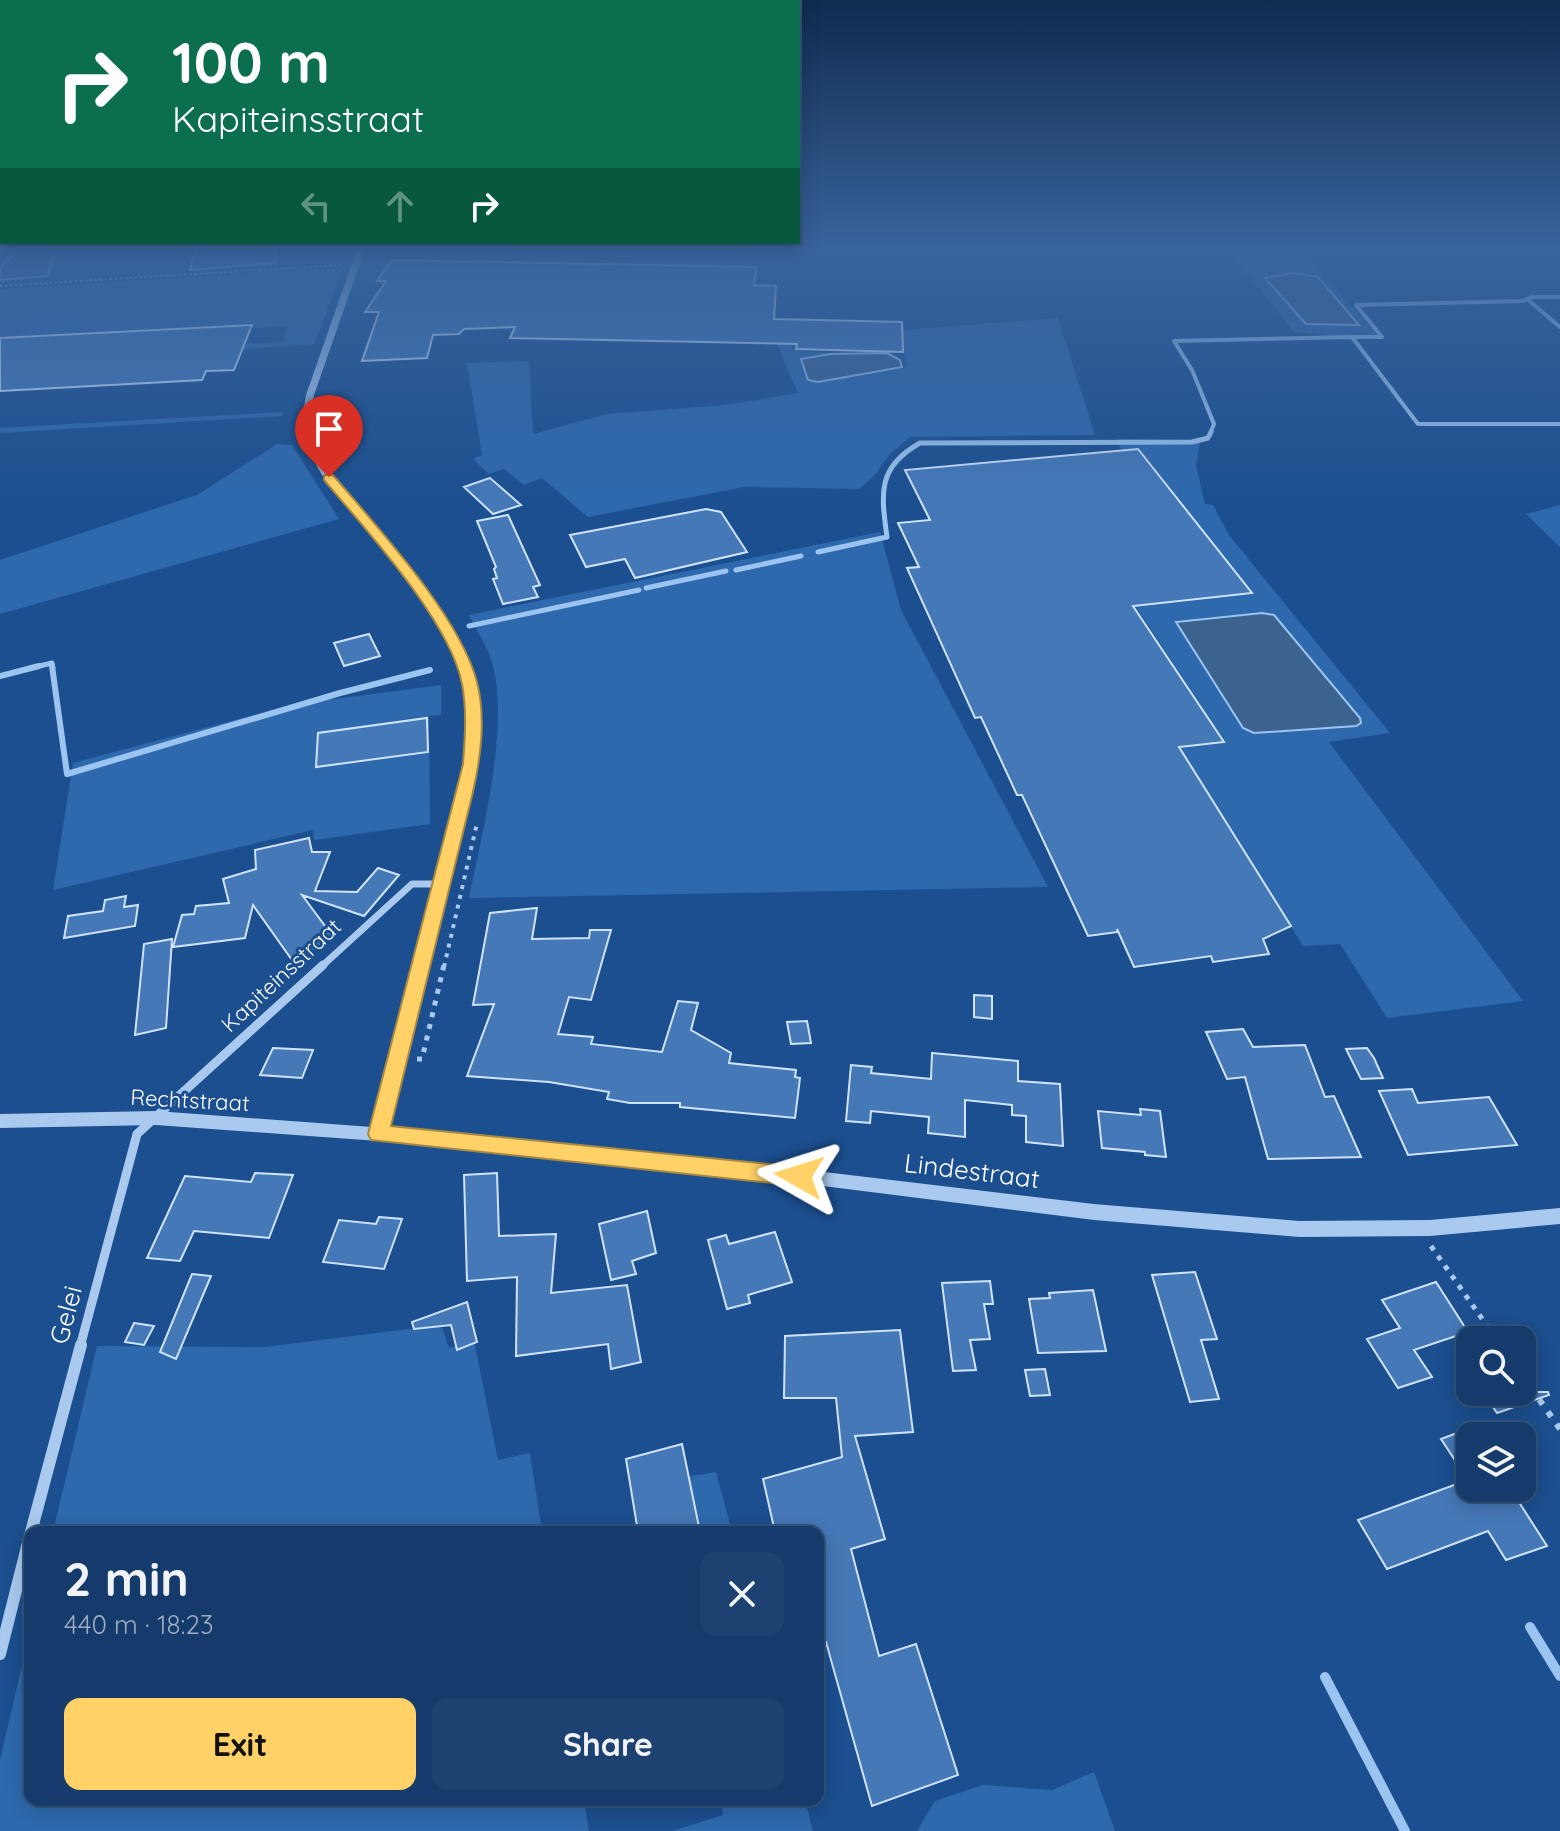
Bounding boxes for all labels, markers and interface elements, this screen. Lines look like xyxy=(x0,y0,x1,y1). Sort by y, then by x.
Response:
text: 100 m xyxy=(172,27,330,97)
icon: right xyxy=(40,32,144,136)
text: Kapiteinsstraat xyxy=(172,96,424,141)
icon: left xyxy=(294,184,338,228)
icon: ahead xyxy=(378,184,422,228)
icon: right xyxy=(462,184,506,228)
pin xyxy=(295,395,363,477)
icon: arrive xyxy=(307,407,351,451)
street label: Kapiteinsstraat xyxy=(215,912,347,1038)
street label: Rechtstraat xyxy=(130,1083,250,1117)
position arrow xyxy=(757,1134,841,1218)
street label: Lindestraat xyxy=(902,1146,1042,1195)
street label: Gelei xyxy=(42,1282,89,1348)
map controls xyxy=(1456,1326,1536,1502)
button: search xyxy=(1456,1326,1536,1406)
button: layers xyxy=(1456,1422,1536,1502)
text: 2 min xyxy=(64,1548,189,1608)
button: close xyxy=(700,1552,784,1636)
text: 440 m · 18:23 xyxy=(64,1608,214,1641)
button: Exit xyxy=(64,1698,416,1790)
button: Share xyxy=(432,1698,784,1790)

